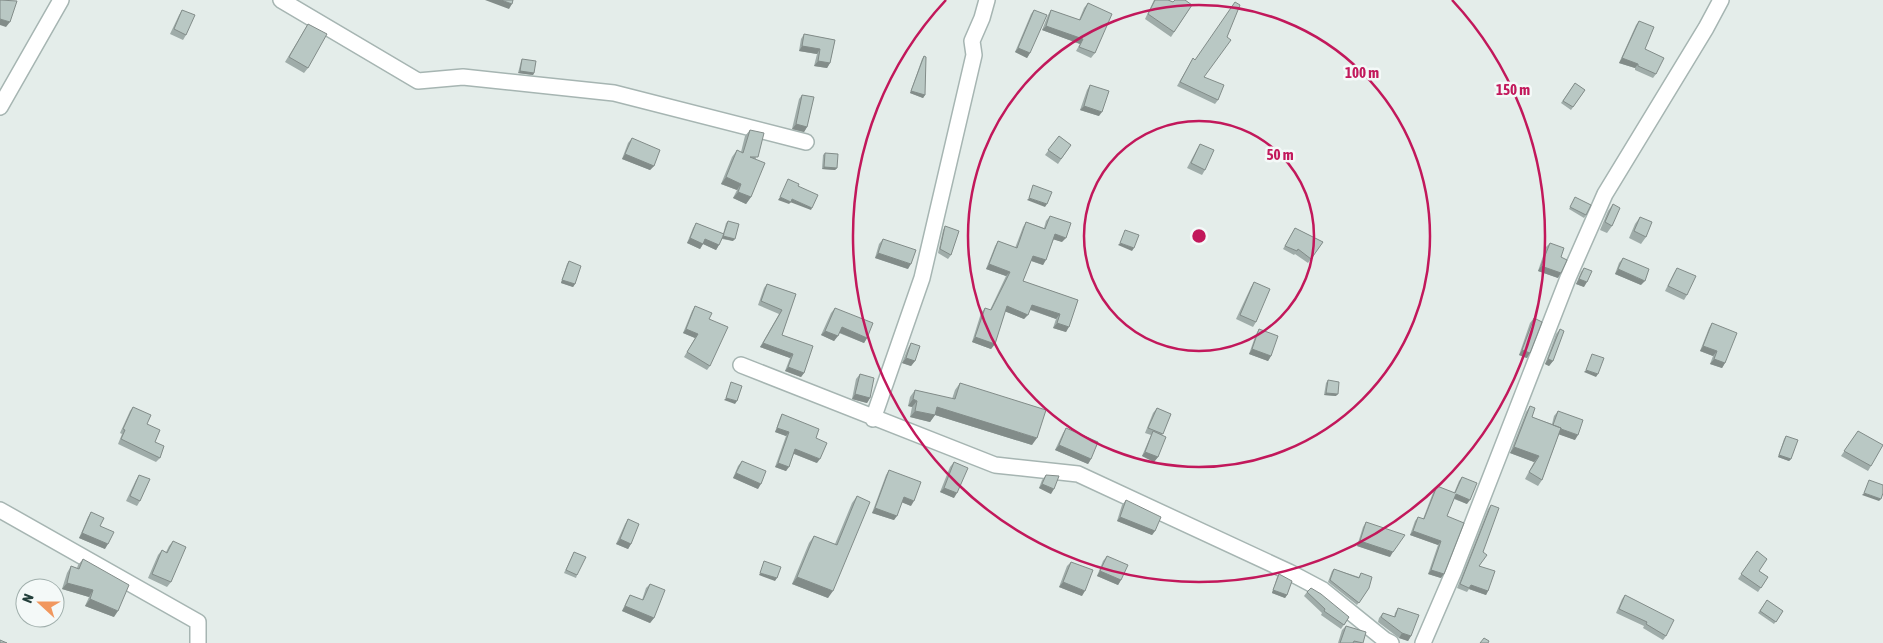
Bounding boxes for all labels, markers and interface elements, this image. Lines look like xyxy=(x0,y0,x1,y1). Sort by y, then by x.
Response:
text: 100 m xyxy=(1345,64,1379,81)
text: 150 m xyxy=(1496,81,1530,98)
text: 50 m xyxy=(1267,146,1294,163)
centre of rings xyxy=(1190,227,1208,245)
north arrow xyxy=(15,578,65,628)
text: N xyxy=(19,592,37,605)

